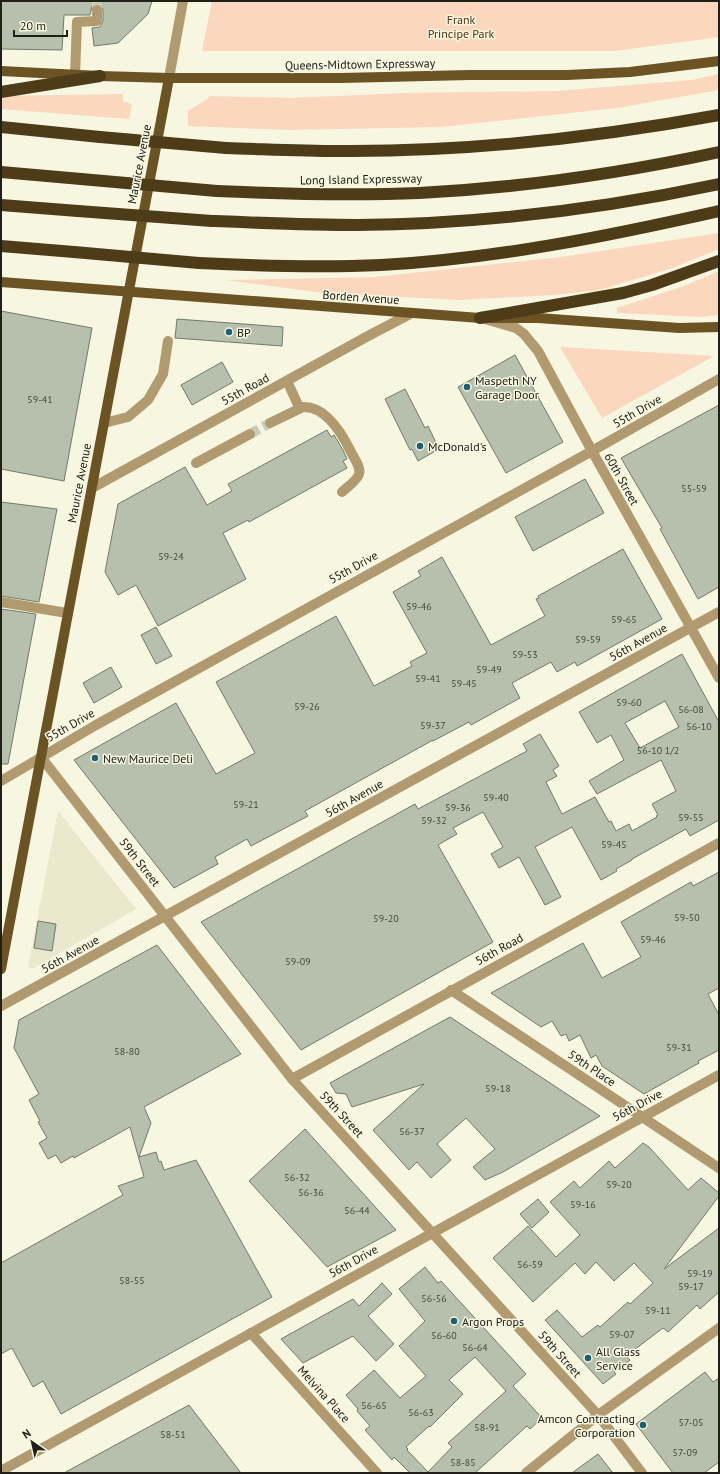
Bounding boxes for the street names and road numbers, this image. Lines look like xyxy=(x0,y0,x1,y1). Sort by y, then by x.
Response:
street label: Queens-Midtown Expressway xyxy=(285,55,436,73)
street label: Maurice Avenue xyxy=(124,123,154,205)
street label: Long Island Expressway xyxy=(300,170,423,188)
street label: Borden Avenue xyxy=(322,287,400,307)
street label: 55th Road xyxy=(218,370,272,408)
street label: 55th Drive xyxy=(610,391,664,431)
street label: Maurice Avenue xyxy=(64,442,94,524)
street label: 60th Street xyxy=(601,450,643,508)
street label: 55th Drive xyxy=(326,547,380,587)
street label: 56th Avenue xyxy=(606,620,670,664)
street label: 55th Drive xyxy=(43,705,97,745)
street label: 56th Avenue xyxy=(322,776,386,820)
street label: 59th Street xyxy=(116,835,164,889)
street label: 56th Road xyxy=(472,930,526,968)
street label: 56th Avenue xyxy=(38,932,102,976)
street label: 59th Place xyxy=(565,1047,619,1089)
street label: 56th Drive xyxy=(610,1086,664,1124)
street label: 59th Street xyxy=(317,1088,367,1140)
street label: 56th Drive xyxy=(326,1241,380,1281)
street label: 59th Street xyxy=(535,1328,585,1380)
street label: Melvina Place xyxy=(295,1363,353,1425)

